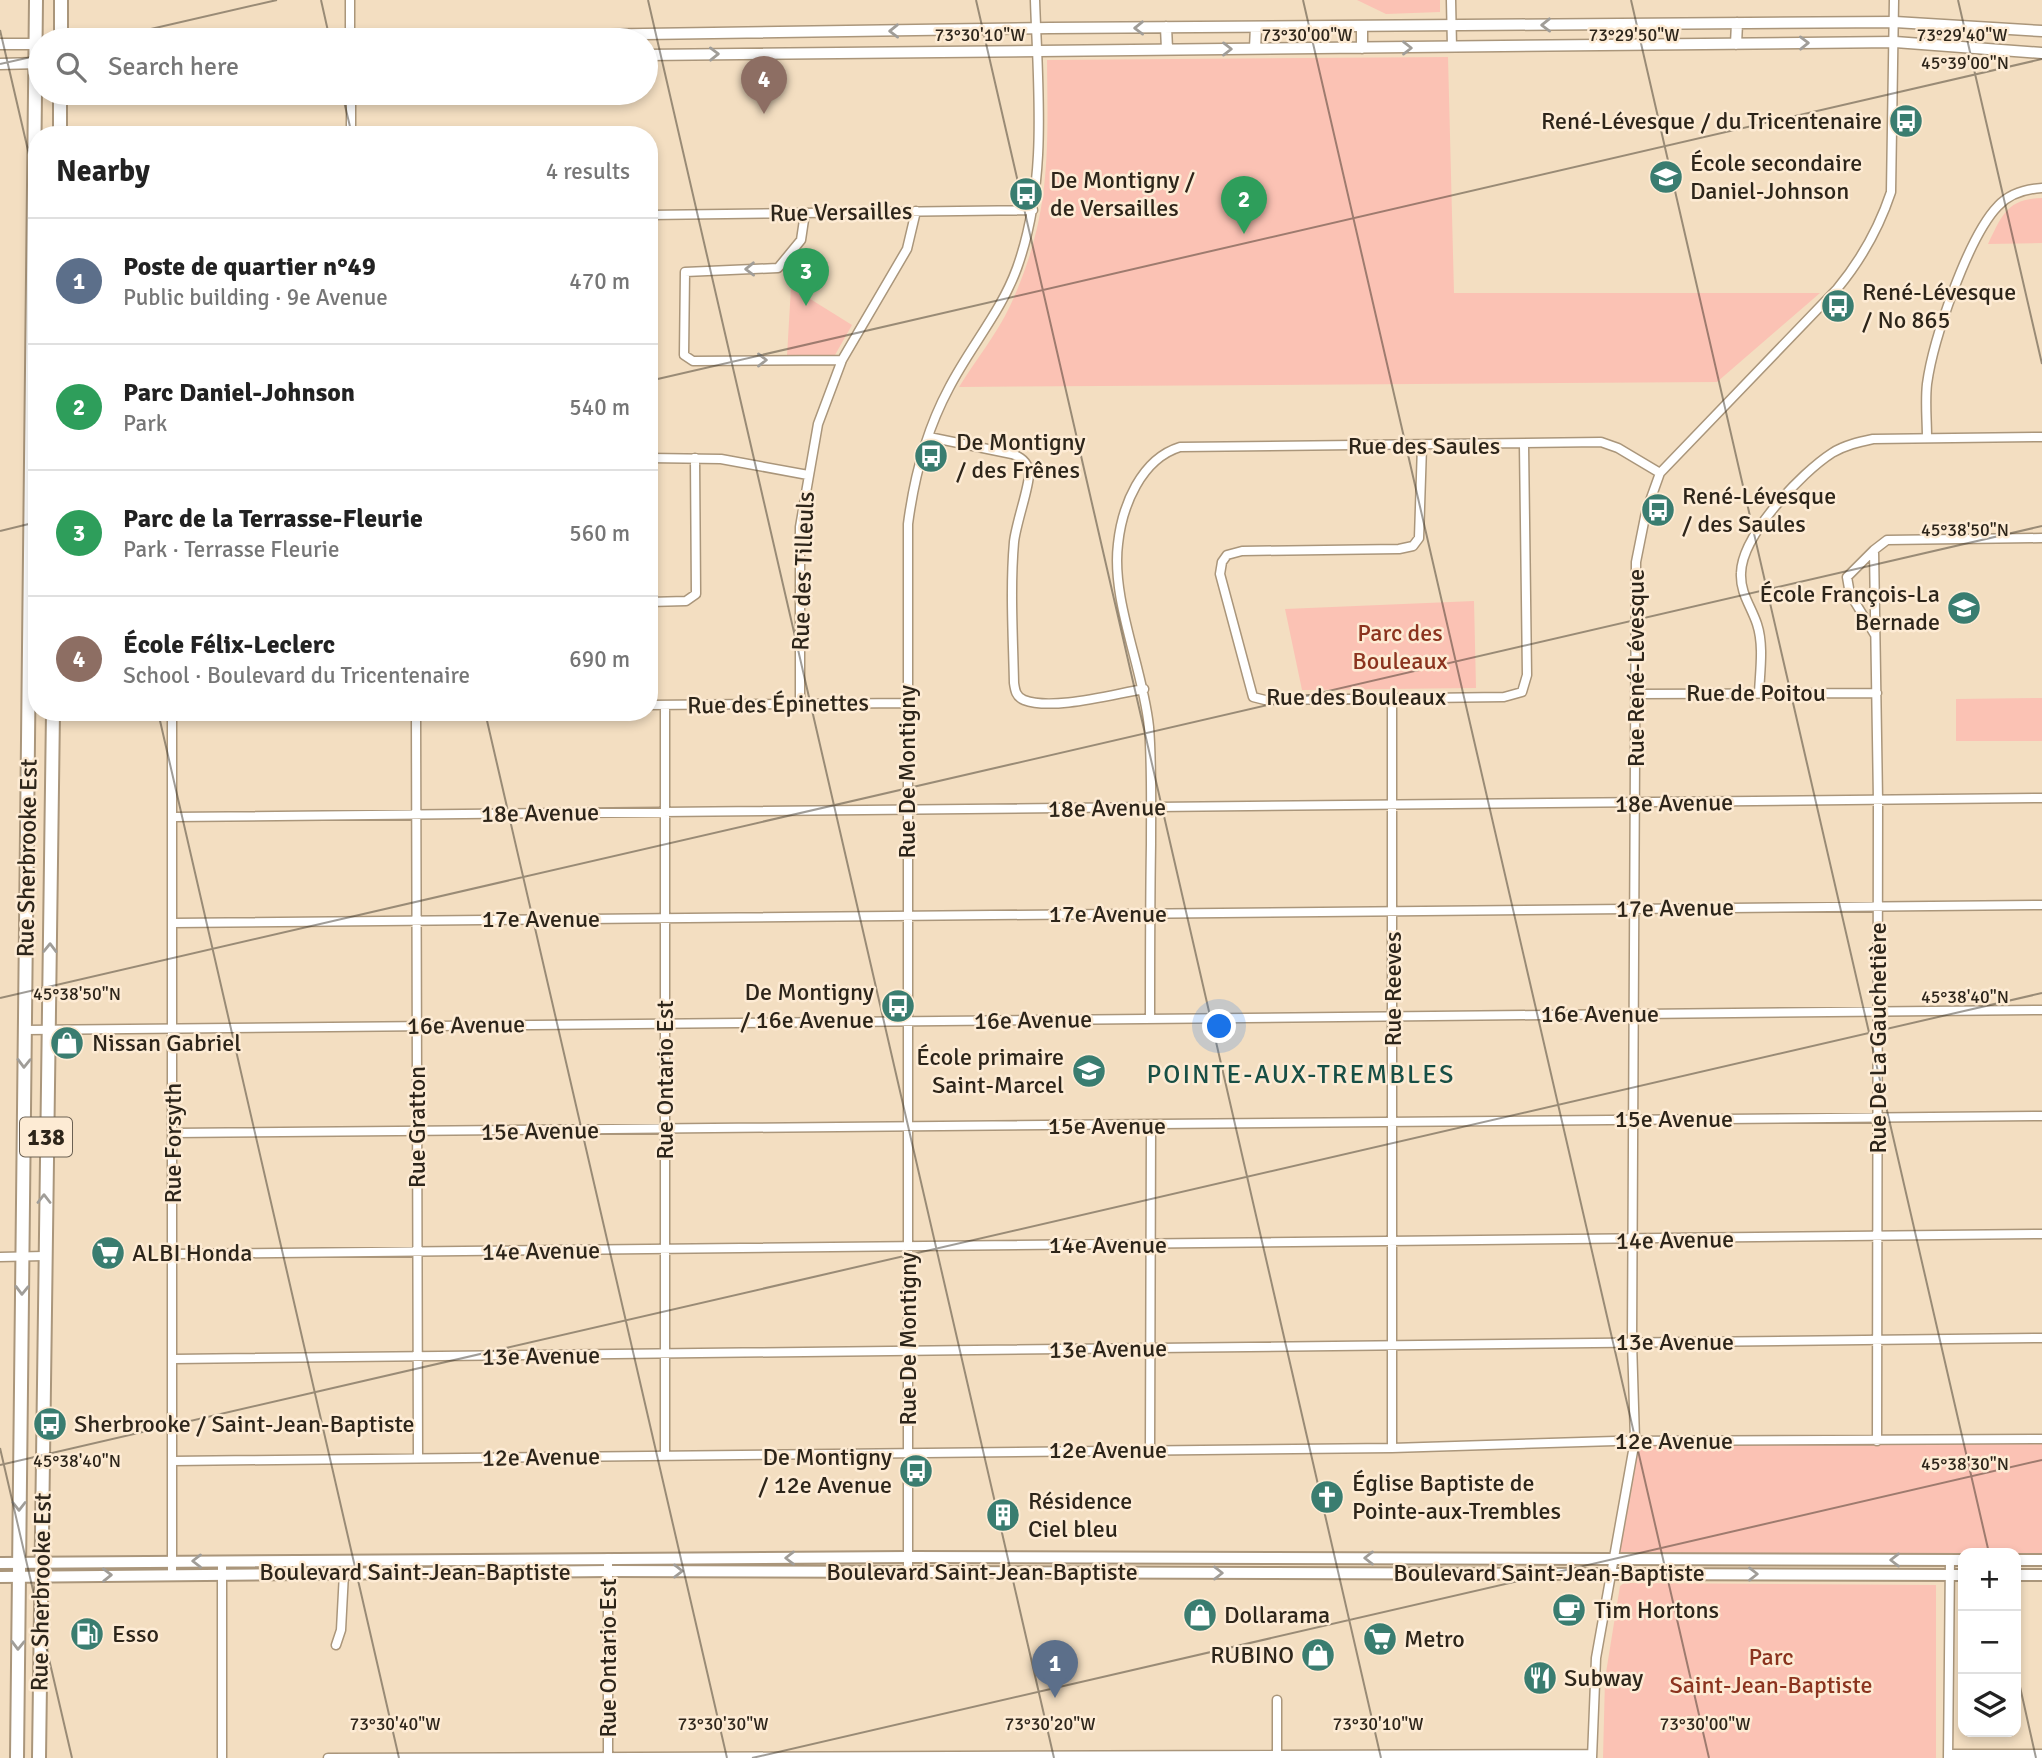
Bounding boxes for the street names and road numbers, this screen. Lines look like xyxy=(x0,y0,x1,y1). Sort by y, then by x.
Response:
street label: Rue Versailles xyxy=(769,196,913,228)
street label: Rue des Saules xyxy=(1348,431,1500,461)
street label: Rue des Tilleuls xyxy=(785,491,821,651)
street label: Rue René-Lévesque xyxy=(1621,569,1651,767)
street label: Rue de Poitou xyxy=(1686,678,1826,708)
street label: Rue des Bouleaux xyxy=(1266,682,1446,712)
street label: Rue De Montigny xyxy=(892,685,922,859)
street label: Rue des Épinettes xyxy=(687,687,869,721)
street label: Rue Sherbrooke Est xyxy=(10,758,44,958)
street label: 18e Avenue xyxy=(1615,787,1733,819)
street label: 18e Avenue xyxy=(1048,792,1166,824)
street label: 18e Avenue xyxy=(481,797,599,829)
street label: 17e Avenue xyxy=(1616,892,1734,924)
street label: 17e Avenue xyxy=(1049,899,1167,929)
street label: 17e Avenue xyxy=(482,904,600,934)
street label: Rue De La Gauchetière xyxy=(1863,922,1893,1154)
street label: Rue Reeves xyxy=(1378,931,1408,1047)
street label: 16e Avenue xyxy=(1541,999,1659,1029)
street label: Rue Ontario Est xyxy=(650,1000,680,1160)
street label: 16e Avenue xyxy=(974,1004,1092,1036)
street label: 16e Avenue xyxy=(407,1009,525,1041)
street label: Rue Gratton xyxy=(402,1066,432,1188)
street label: Rue Forsyth xyxy=(158,1083,188,1203)
street label: 15e Avenue xyxy=(1615,1104,1733,1134)
street label: 15e Avenue xyxy=(1048,1111,1166,1141)
street label: 15e Avenue xyxy=(481,1115,599,1147)
road number: 138 xyxy=(20,1118,72,1156)
street label: 14e Avenue xyxy=(1616,1224,1734,1256)
street label: 14e Avenue xyxy=(1049,1230,1167,1260)
street label: 14e Avenue xyxy=(482,1235,600,1267)
street label: Rue De Montigny xyxy=(893,1252,923,1426)
street label: 13e Avenue xyxy=(1616,1327,1734,1357)
street label: 13e Avenue xyxy=(1049,1333,1167,1365)
street label: 13e Avenue xyxy=(482,1340,600,1372)
street label: 12e Avenue xyxy=(1615,1426,1733,1456)
street label: 12e Avenue xyxy=(1049,1435,1167,1465)
street label: 12e Avenue xyxy=(482,1441,600,1473)
street label: Rue Sherbrooke Est xyxy=(24,1492,58,1692)
street label: Boulevard Saint-Jean-Baptiste xyxy=(259,1557,571,1587)
street label: Boulevard Saint-Jean-Baptiste xyxy=(826,1557,1138,1587)
street label: Boulevard Saint-Jean-Baptiste xyxy=(1393,1558,1705,1588)
street label: Rue Ontario Est xyxy=(593,1578,623,1738)

